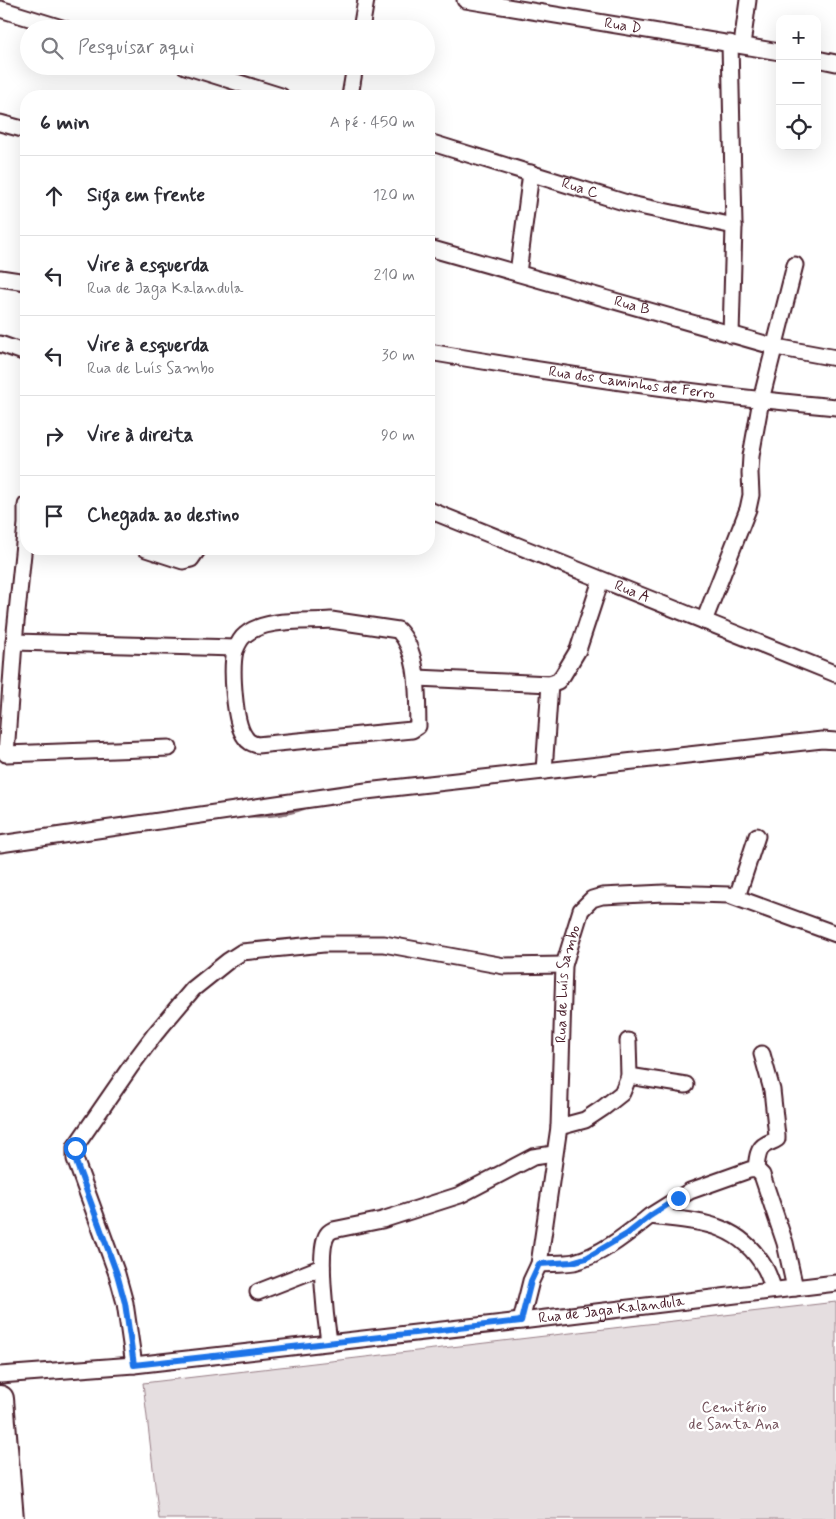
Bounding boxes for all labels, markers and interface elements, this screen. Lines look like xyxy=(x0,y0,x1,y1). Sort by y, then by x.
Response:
street label: Rua D xyxy=(603,13,643,39)
map controls xyxy=(776,15,821,150)
button: + xyxy=(776,15,821,60)
search box xyxy=(20,20,435,75)
icon: search xyxy=(38,34,66,62)
text: Pesquisar aqui xyxy=(78,35,194,60)
button: − xyxy=(776,60,821,105)
button: locate xyxy=(776,105,821,150)
text: 6 min xyxy=(40,109,90,137)
text: A pé · 450 m xyxy=(330,112,415,133)
street label: Rua C xyxy=(559,173,601,204)
icon: ahead xyxy=(40,182,68,210)
text: Siga em frente xyxy=(87,183,205,208)
text: 120 m xyxy=(373,185,415,206)
text: Vire à esquerda xyxy=(87,253,209,278)
icon: left xyxy=(40,262,68,290)
text: 210 m xyxy=(374,265,415,286)
text: Rua de Jaga Kalandula xyxy=(87,278,243,299)
street label: Rua B xyxy=(612,291,652,321)
text: Vire à esquerda xyxy=(87,333,209,358)
icon: left xyxy=(40,342,68,370)
text: 30 m xyxy=(382,345,415,366)
text: Rua de Luís Sambo xyxy=(87,358,214,379)
street label: Rua dos Caminhos de Ferro xyxy=(547,362,716,404)
icon: right xyxy=(40,422,68,450)
text: Vire à direita xyxy=(87,423,193,448)
text: 90 m xyxy=(381,425,415,446)
icon: arrive xyxy=(40,502,68,530)
text: Chegada ao destino xyxy=(87,503,239,528)
street label: Rua A xyxy=(611,576,653,608)
street label: Rua de Luís Sambo xyxy=(552,923,586,1044)
route start xyxy=(64,1137,87,1160)
route end xyxy=(667,1187,690,1210)
street label: Rua de Jaga Kalandula xyxy=(537,1291,687,1329)
park label: Cemitério de Santa Ana xyxy=(689,1398,779,1435)

